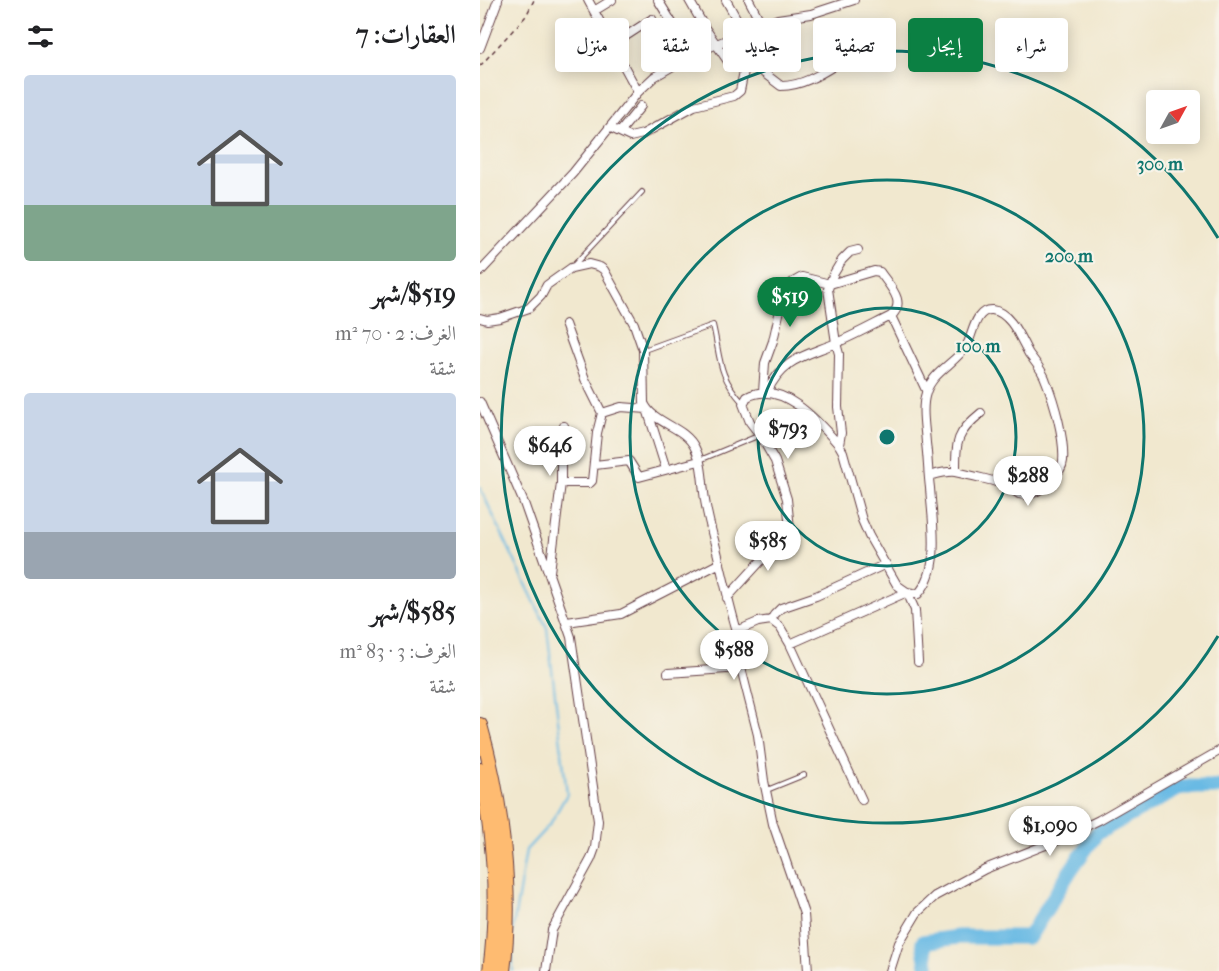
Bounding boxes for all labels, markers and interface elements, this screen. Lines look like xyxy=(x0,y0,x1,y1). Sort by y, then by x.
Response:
chip: منزل xyxy=(555,18,629,72)
chip: شقة xyxy=(641,18,711,72)
chip: جديد xyxy=(723,18,801,72)
chip: تصفية xyxy=(813,18,896,72)
chip: إيجار xyxy=(908,18,983,72)
chip: شراء xyxy=(995,18,1068,72)
text: العقارات: 7 xyxy=(356,19,456,50)
icon: filters xyxy=(24,20,57,53)
north arrow xyxy=(1146,90,1200,144)
map controls xyxy=(1146,90,1200,144)
icon: home xyxy=(186,114,294,222)
text: 300 m xyxy=(1137,154,1184,175)
text: 200 m xyxy=(1045,246,1094,267)
pin: $519 xyxy=(754,277,826,328)
text: $519/شهر xyxy=(371,278,456,309)
text: $519 xyxy=(771,285,809,308)
text: الغرف: 2 · 70 m² xyxy=(335,322,456,345)
text: 100 m xyxy=(955,336,1002,357)
text: شقة xyxy=(430,357,456,380)
pin: $793 xyxy=(752,409,824,460)
text: $793 xyxy=(768,417,808,440)
pin: $646 xyxy=(514,426,586,477)
centre of rings xyxy=(877,427,897,447)
icon: home xyxy=(186,432,294,540)
text: $646 xyxy=(528,434,572,457)
pin: $288 xyxy=(992,456,1064,507)
text: $288 xyxy=(1007,464,1049,487)
pin: $585 xyxy=(732,521,804,572)
text: $585 xyxy=(749,529,787,552)
text: $585/شهر xyxy=(370,596,456,627)
pin: $588 xyxy=(698,630,770,681)
text: $588 xyxy=(714,638,754,661)
text: الغرف: 3 · 83 m² xyxy=(340,640,456,663)
text: شقة xyxy=(430,675,456,698)
pin: $1,090 xyxy=(1001,806,1099,857)
text: $1,090 xyxy=(1023,814,1077,837)

